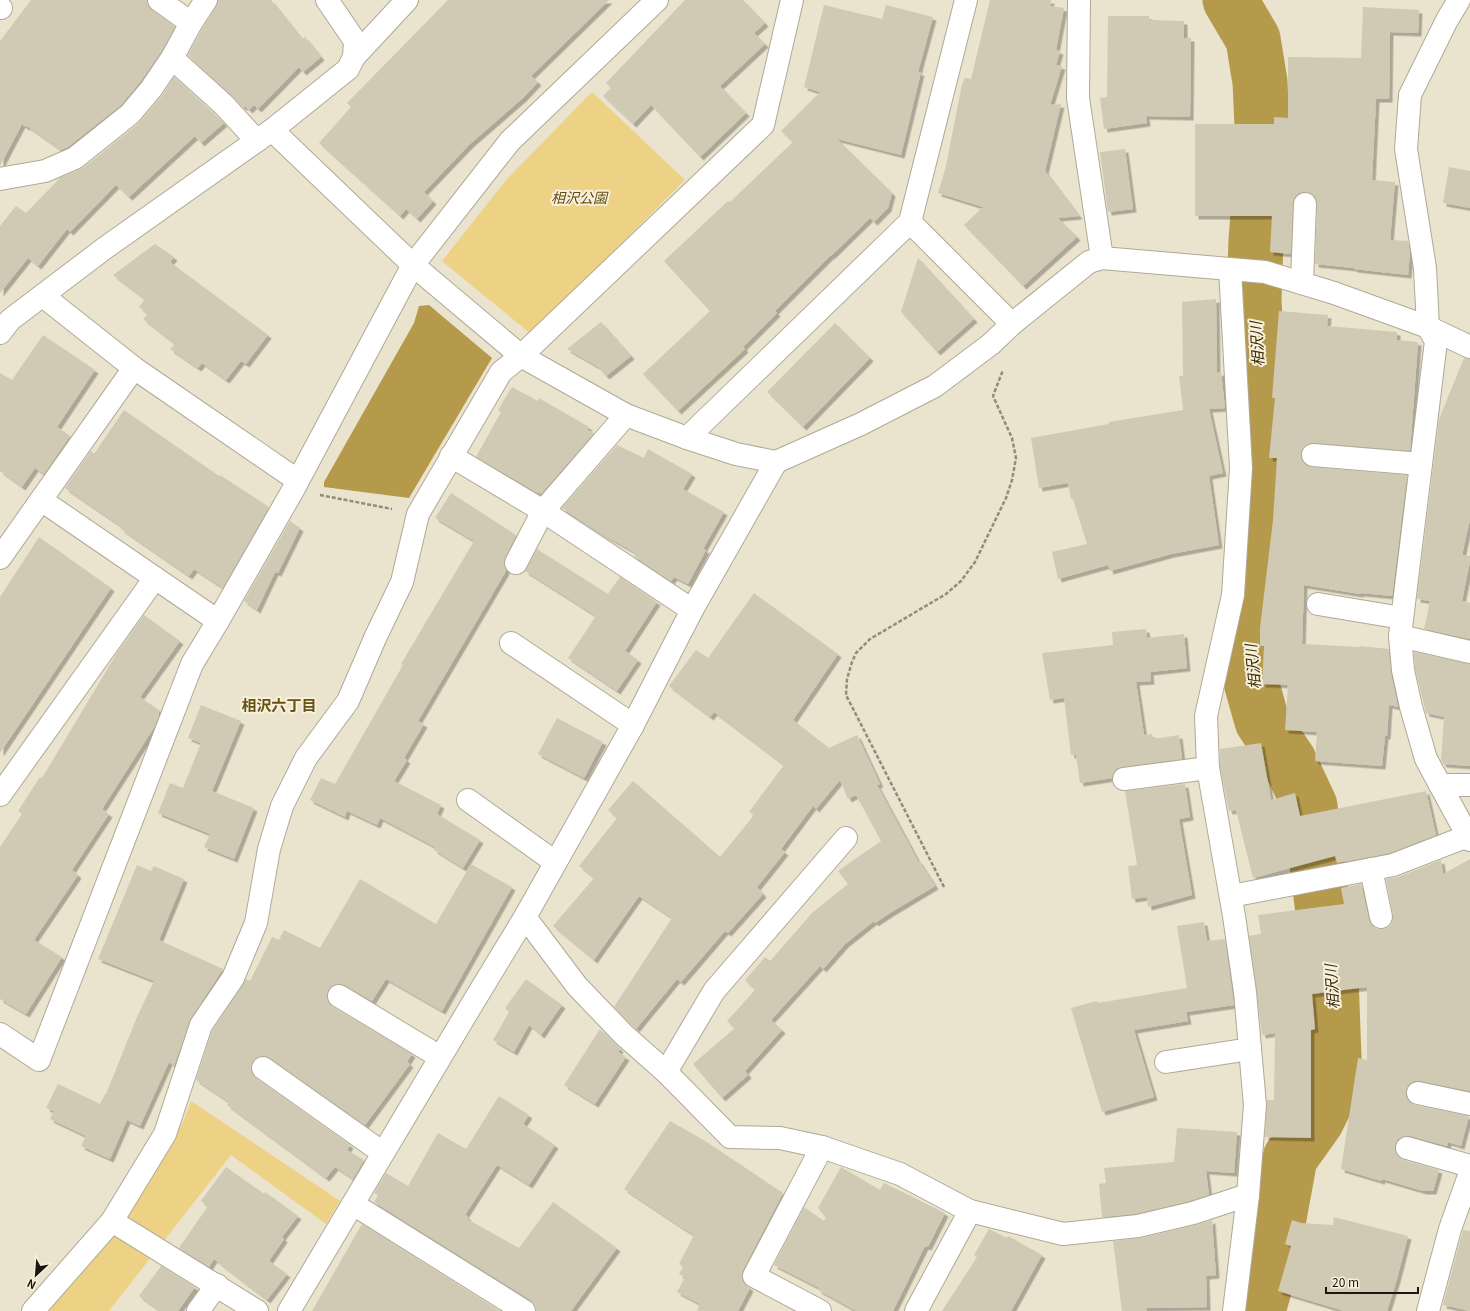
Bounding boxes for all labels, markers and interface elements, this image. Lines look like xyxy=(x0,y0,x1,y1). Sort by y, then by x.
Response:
park label: 相沢公園 xyxy=(551,187,609,207)
water label: 相沢川 xyxy=(1244,319,1268,367)
water label: 相沢川 xyxy=(1239,642,1265,690)
district label: 相沢六丁目 xyxy=(241,694,317,715)
water label: 相沢川 xyxy=(1319,962,1343,1010)
north arrow xyxy=(16,1255,56,1295)
scale bar xyxy=(1326,1269,1418,1295)
text: 20 m xyxy=(1332,1273,1359,1290)
text: N xyxy=(24,1276,38,1294)

